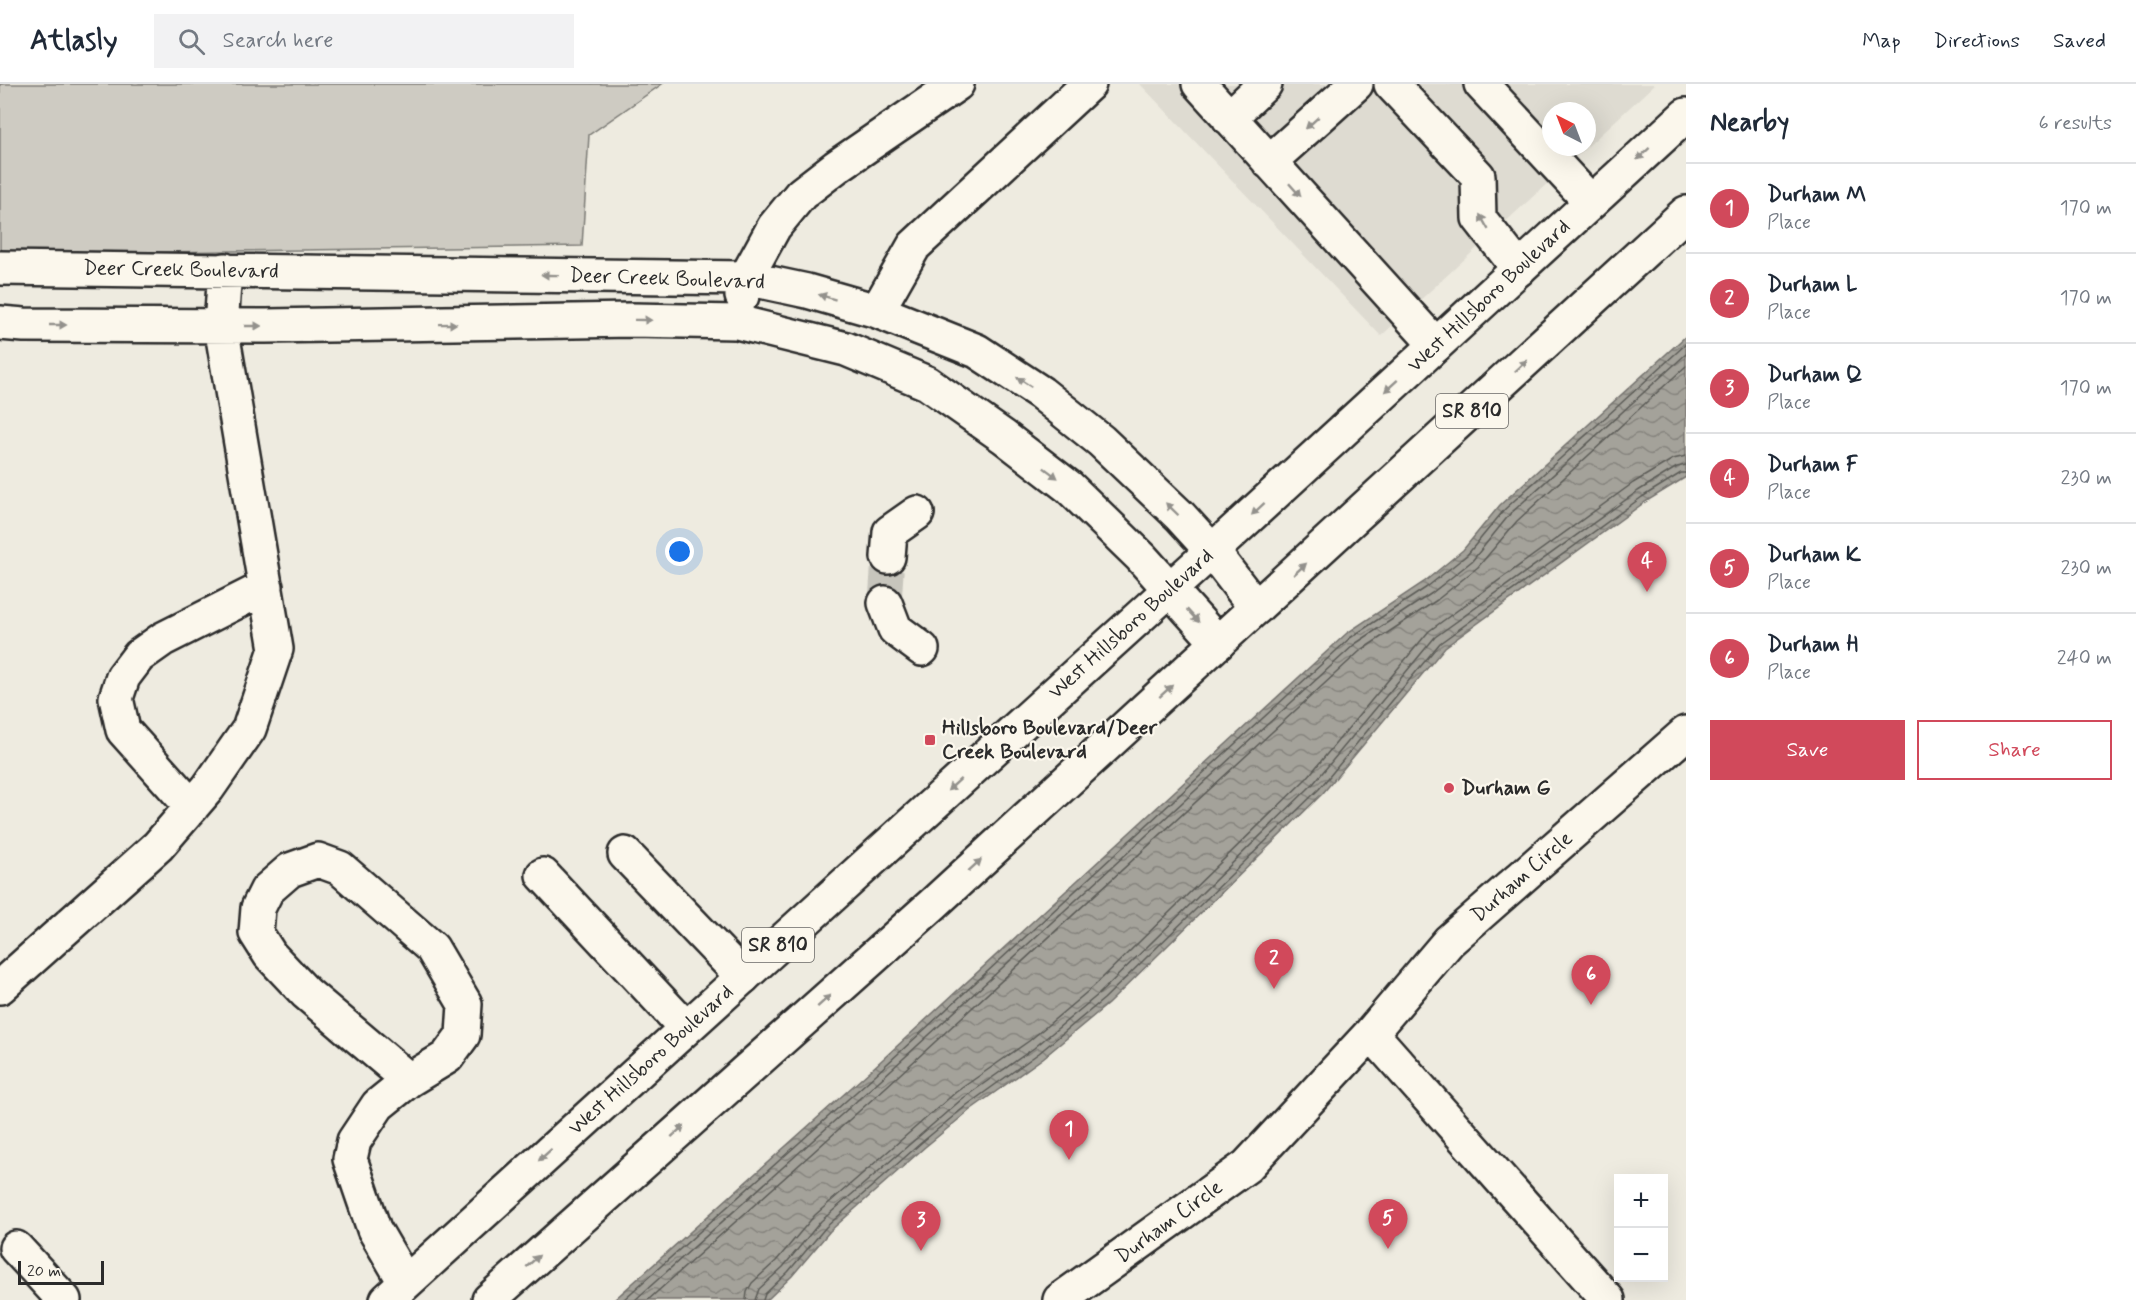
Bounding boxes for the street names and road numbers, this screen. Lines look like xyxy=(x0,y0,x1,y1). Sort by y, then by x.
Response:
street label: West Hillsboro Boulevard xyxy=(1402,213,1576,379)
street label: Deer Creek Boulevard xyxy=(83,254,279,286)
street label: Deer Creek Boulevard xyxy=(569,262,765,296)
road number: SR 810 xyxy=(1436,394,1508,428)
street label: West Hillsboro Boulevard xyxy=(1043,542,1219,706)
street label: Durham Circle xyxy=(1465,825,1579,929)
road number: SR 810 xyxy=(742,928,814,962)
street label: West Hillsboro Boulevard xyxy=(563,978,739,1142)
street label: Durham Circle xyxy=(1110,1174,1228,1270)

